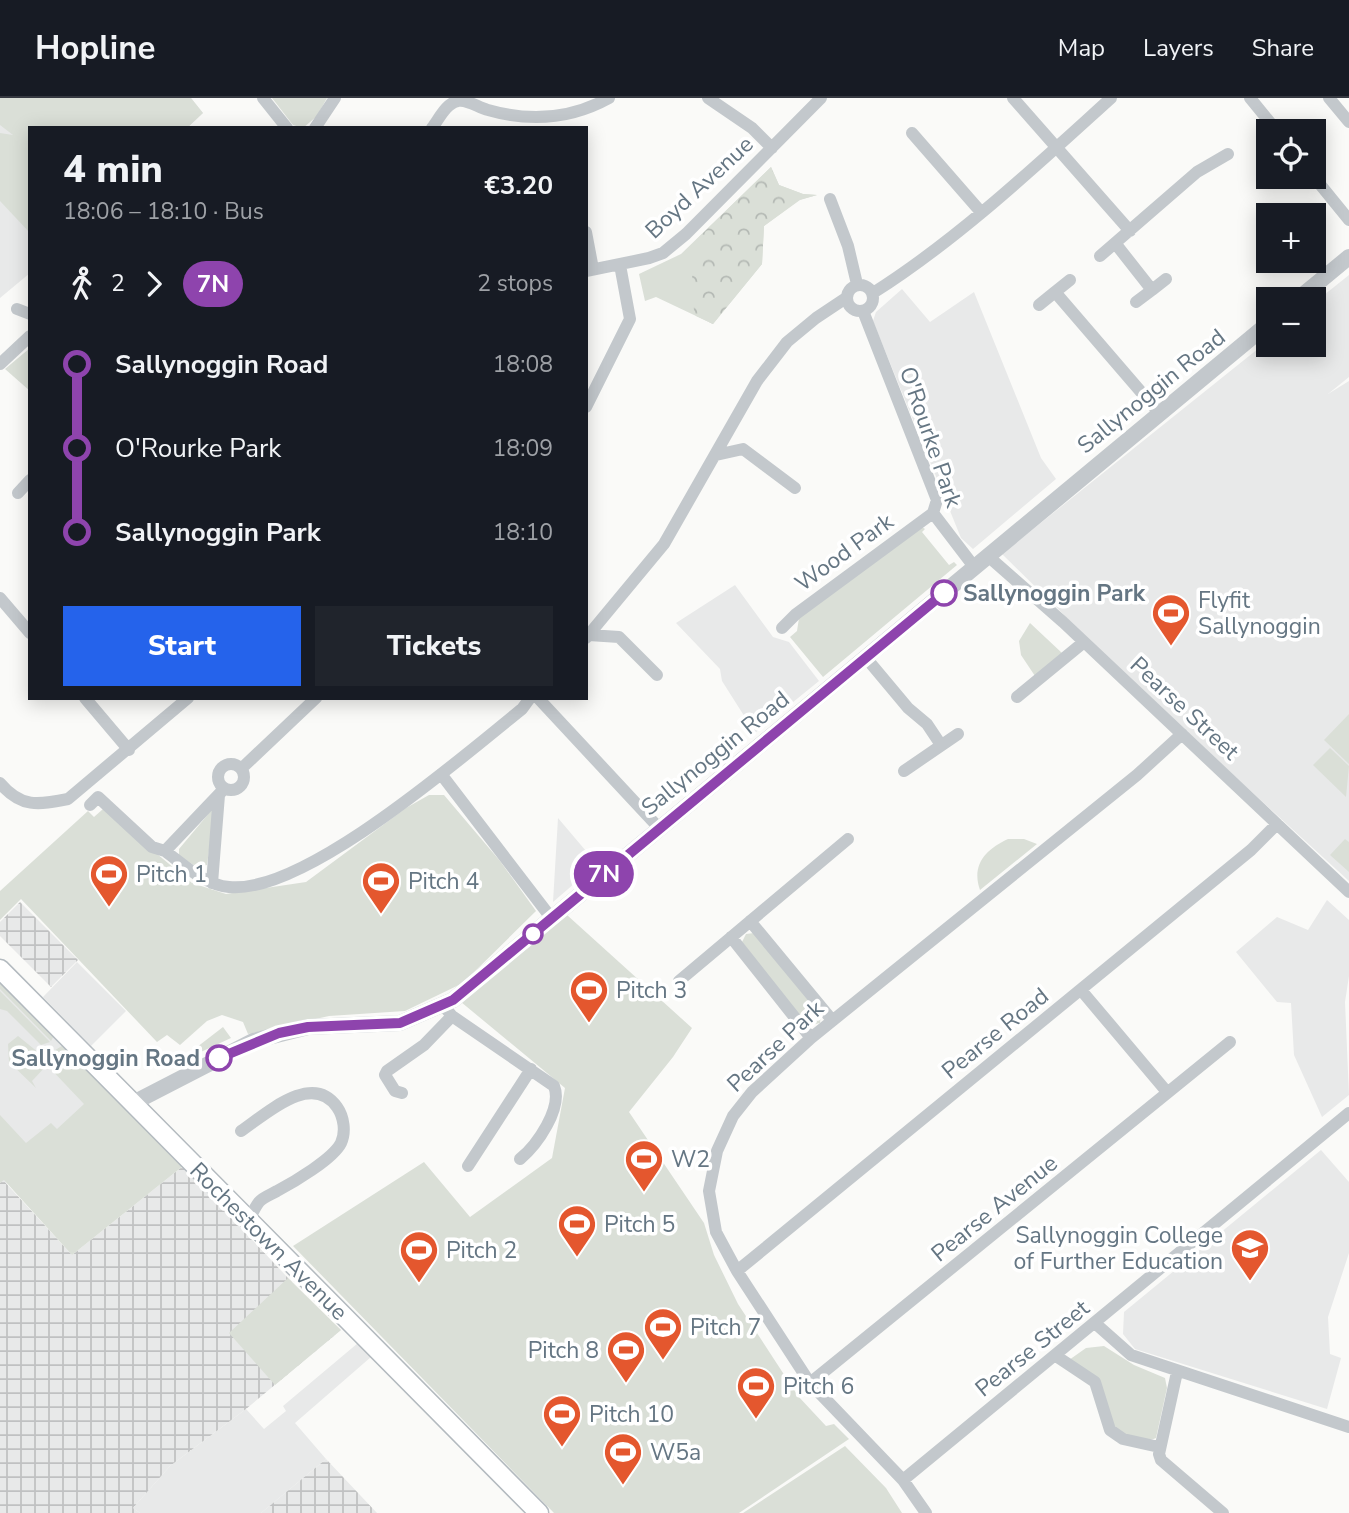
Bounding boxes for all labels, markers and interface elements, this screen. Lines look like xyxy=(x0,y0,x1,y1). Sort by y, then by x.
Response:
text: Hopline xyxy=(35,26,155,71)
text: Map xyxy=(1058,32,1105,64)
text: Layers xyxy=(1143,32,1214,64)
text: Share xyxy=(1252,32,1314,64)
map controls xyxy=(1256,119,1326,357)
button: locate xyxy=(1256,119,1326,189)
street label: Boyd Avenue xyxy=(639,129,760,246)
text: 4 min xyxy=(63,144,163,195)
text: €3.20 xyxy=(484,168,553,203)
text: 18:06 – 18:10 · Bus xyxy=(63,196,264,227)
button: + xyxy=(1256,203,1326,273)
icon: walk xyxy=(63,265,101,303)
icon: forward xyxy=(135,265,173,303)
text: 2 xyxy=(111,268,125,299)
text: 7N xyxy=(197,268,229,300)
text: 2 stops xyxy=(477,268,553,299)
button: − xyxy=(1256,287,1326,357)
street label: Sallynoggin Road xyxy=(1071,322,1232,461)
text: Sallynoggin Road xyxy=(115,347,328,382)
text: 18:08 xyxy=(493,349,553,380)
street label: O'Rourke Park xyxy=(892,363,969,512)
text: O'Rourke Park xyxy=(115,431,281,466)
text: 18:09 xyxy=(493,433,553,464)
street label: Wood Park xyxy=(789,506,900,599)
text: Sallynoggin Park xyxy=(115,515,321,550)
text: 18:10 xyxy=(493,517,553,548)
place label: Sallynoggin Park xyxy=(963,578,1146,609)
marker: Sallynoggin Park xyxy=(931,580,957,606)
place label: Flyfit Sallynoggin xyxy=(1198,585,1321,642)
sports icon: Flyfit Sallynoggin xyxy=(1150,592,1192,647)
button: Start xyxy=(63,606,301,686)
button: Tickets xyxy=(315,606,553,686)
street label: Pearse Street xyxy=(1123,650,1247,768)
street label: Sallynoggin Road xyxy=(635,684,796,823)
line badge: 7N xyxy=(572,851,636,897)
sports icon: Pitch 1 xyxy=(88,853,130,908)
text: 7N xyxy=(588,858,620,890)
place label: Pitch 1 xyxy=(136,859,207,890)
sports icon: Pitch 4 xyxy=(360,860,402,915)
place label: Pitch 4 xyxy=(408,866,479,897)
unlabelled marker xyxy=(523,924,543,944)
sports icon: Pitch 3 xyxy=(568,969,610,1024)
place label: Pitch 3 xyxy=(616,975,687,1006)
street label: Pearse Road xyxy=(935,981,1055,1086)
street label: Pearse Park xyxy=(720,993,831,1099)
place label: Sallynoggin Road xyxy=(11,1043,200,1074)
marker: Sallynoggin Road xyxy=(206,1045,232,1071)
sports icon: W2 xyxy=(623,1138,665,1193)
place label: W2 xyxy=(671,1144,710,1175)
street label: Pearse Avenue xyxy=(925,1148,1064,1269)
street label: Rochestown Avenue xyxy=(183,1155,355,1327)
sports icon: Pitch 5 xyxy=(556,1203,598,1258)
place label: Pitch 5 xyxy=(604,1209,675,1240)
place label: Sallynoggin College of Further Education xyxy=(1014,1220,1223,1277)
school or university icon: Sallynoggin College of Further Education xyxy=(1229,1227,1271,1282)
sports icon: Pitch 2 xyxy=(398,1229,440,1284)
place label: Pitch 2 xyxy=(446,1235,517,1266)
street label: Pearse Street xyxy=(969,1292,1097,1404)
sports icon: Pitch 7 xyxy=(642,1306,684,1361)
place label: Pitch 7 xyxy=(690,1312,761,1343)
sports icon: Pitch 8 xyxy=(605,1329,647,1384)
place label: Pitch 8 xyxy=(528,1335,599,1366)
sports icon: Pitch 6 xyxy=(735,1365,777,1420)
place label: Pitch 6 xyxy=(783,1371,854,1402)
sports icon: Pitch 10 xyxy=(541,1393,583,1448)
place label: Pitch 10 xyxy=(589,1399,674,1430)
sports icon: W5a xyxy=(602,1431,644,1486)
place label: W5a xyxy=(650,1437,701,1468)

